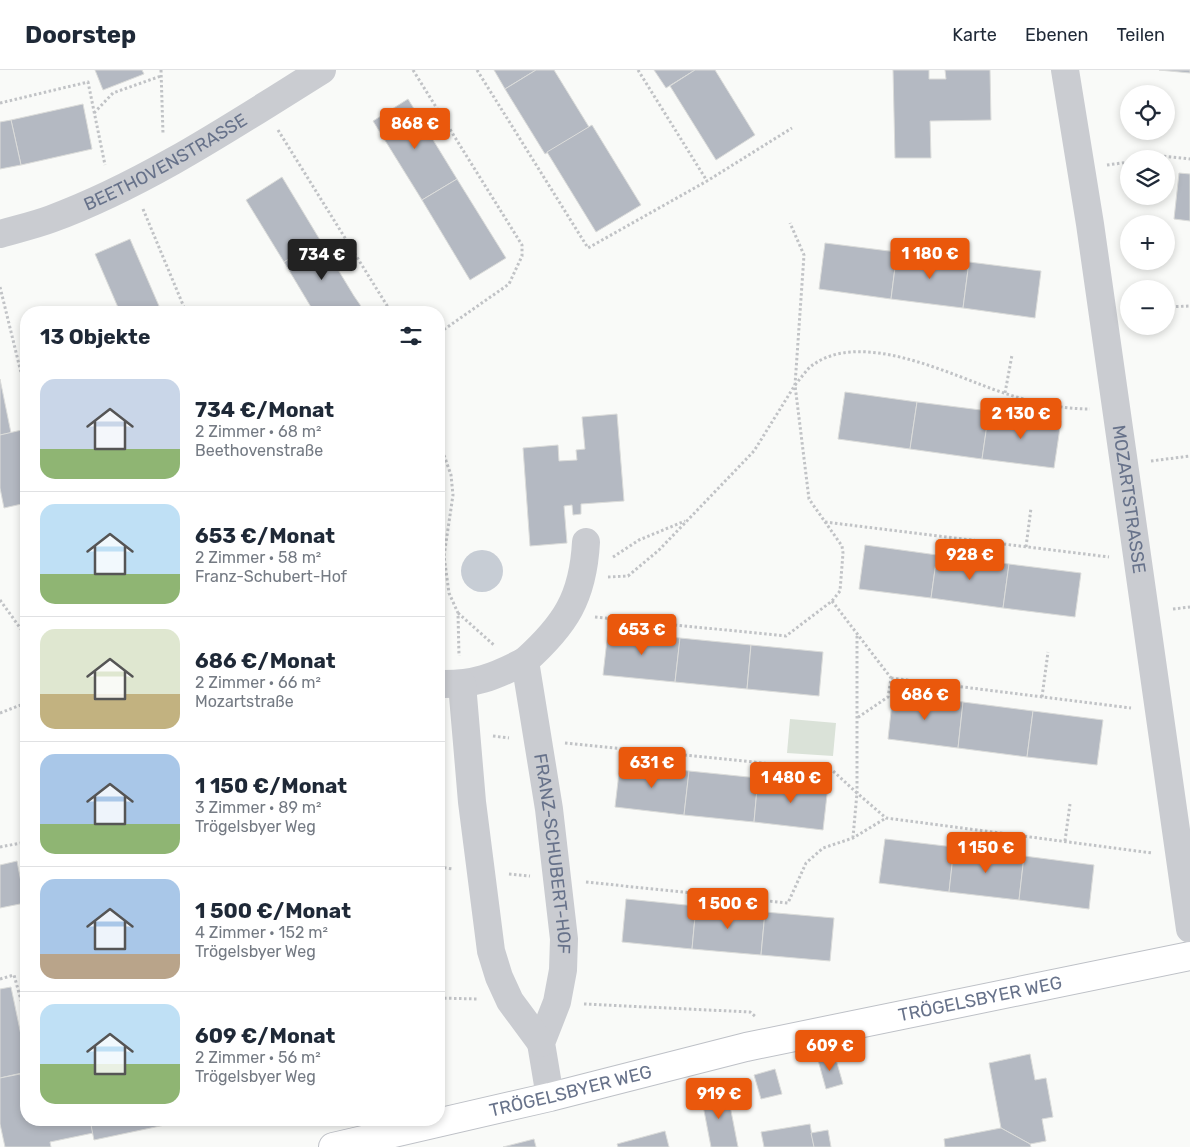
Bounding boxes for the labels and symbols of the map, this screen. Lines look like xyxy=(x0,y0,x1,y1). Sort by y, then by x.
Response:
pin: 868 € xyxy=(380,108,450,150)
street label: BEETHOVENSTRASSE xyxy=(80,109,251,216)
pin: 734 € xyxy=(287,238,357,281)
pin: 1 180 € xyxy=(884,238,976,280)
pin: 2 130 € xyxy=(975,398,1067,440)
street label: MOZARTSTRASSE xyxy=(1108,424,1150,575)
pin: 928 € xyxy=(935,538,1005,581)
pin: 653 € xyxy=(607,614,677,656)
pin: 686 € xyxy=(890,678,960,721)
pin: 631 € xyxy=(617,746,687,789)
street label: FRANZ-SCHUBERT-HOF xyxy=(529,752,575,954)
pin: 1 480 € xyxy=(745,762,837,804)
pin: 1 150 € xyxy=(940,832,1032,874)
pin: 1 500 € xyxy=(682,888,774,930)
street label: TRÖGELSBYER WEG xyxy=(896,972,1064,1027)
pin: 609 € xyxy=(795,1030,865,1072)
street label: TRÖGELSBYER WEG xyxy=(487,1060,654,1122)
pin: 919 € xyxy=(684,1078,754,1120)

